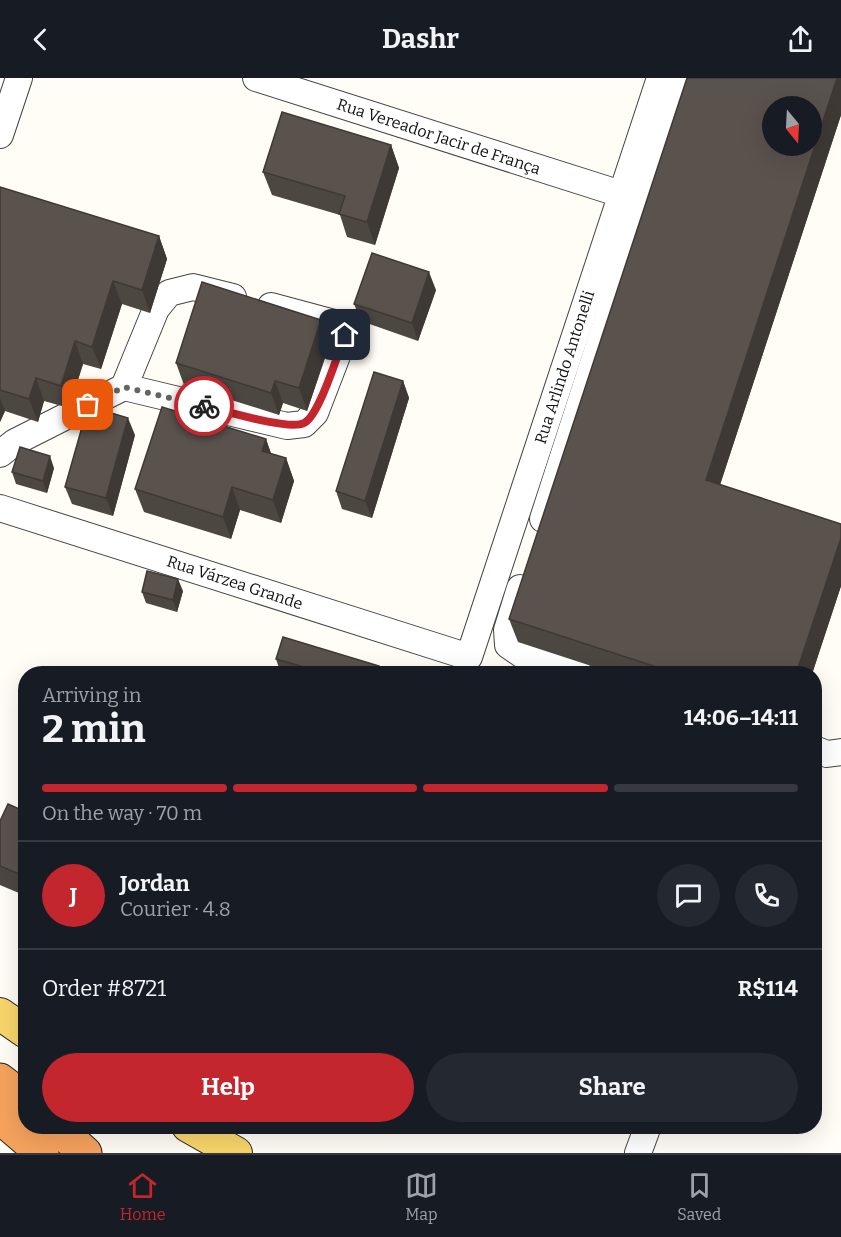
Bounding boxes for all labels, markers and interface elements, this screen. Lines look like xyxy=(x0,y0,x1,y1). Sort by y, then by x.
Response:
icon: back xyxy=(24,23,57,56)
text: Dashr xyxy=(382,23,459,55)
icon: share xyxy=(784,23,817,56)
street label: Rua Vereador Jacir de França xyxy=(335,95,543,178)
north arrow xyxy=(762,96,822,156)
map controls xyxy=(762,96,822,156)
street label: Rua Arlindo Antonelli xyxy=(531,288,598,446)
pin xyxy=(319,309,370,360)
icon: home xyxy=(328,318,361,351)
courier xyxy=(174,376,234,436)
pin xyxy=(62,379,113,430)
icon: bag xyxy=(71,388,104,421)
icon: bike xyxy=(188,390,221,423)
street label: Rua Várzea Grande xyxy=(165,552,305,613)
text: Arriving in xyxy=(42,683,141,707)
text: 14:06–14:11 xyxy=(684,704,798,731)
text: 2 min xyxy=(42,706,146,752)
text: On the way · 70 m xyxy=(42,801,202,825)
button: chat xyxy=(657,864,720,927)
button: phone xyxy=(735,864,798,927)
text: Jordan xyxy=(120,870,190,897)
text: J xyxy=(70,882,77,909)
text: Courier · 4.8 xyxy=(120,897,231,921)
text: Order #8721 xyxy=(42,975,166,1002)
text: R$114 xyxy=(738,975,798,1002)
button: Help xyxy=(42,1053,414,1122)
button: Share xyxy=(426,1053,798,1122)
tab: Home xyxy=(120,1169,165,1224)
tab: Map xyxy=(405,1169,438,1224)
tab: Saved xyxy=(677,1169,721,1224)

